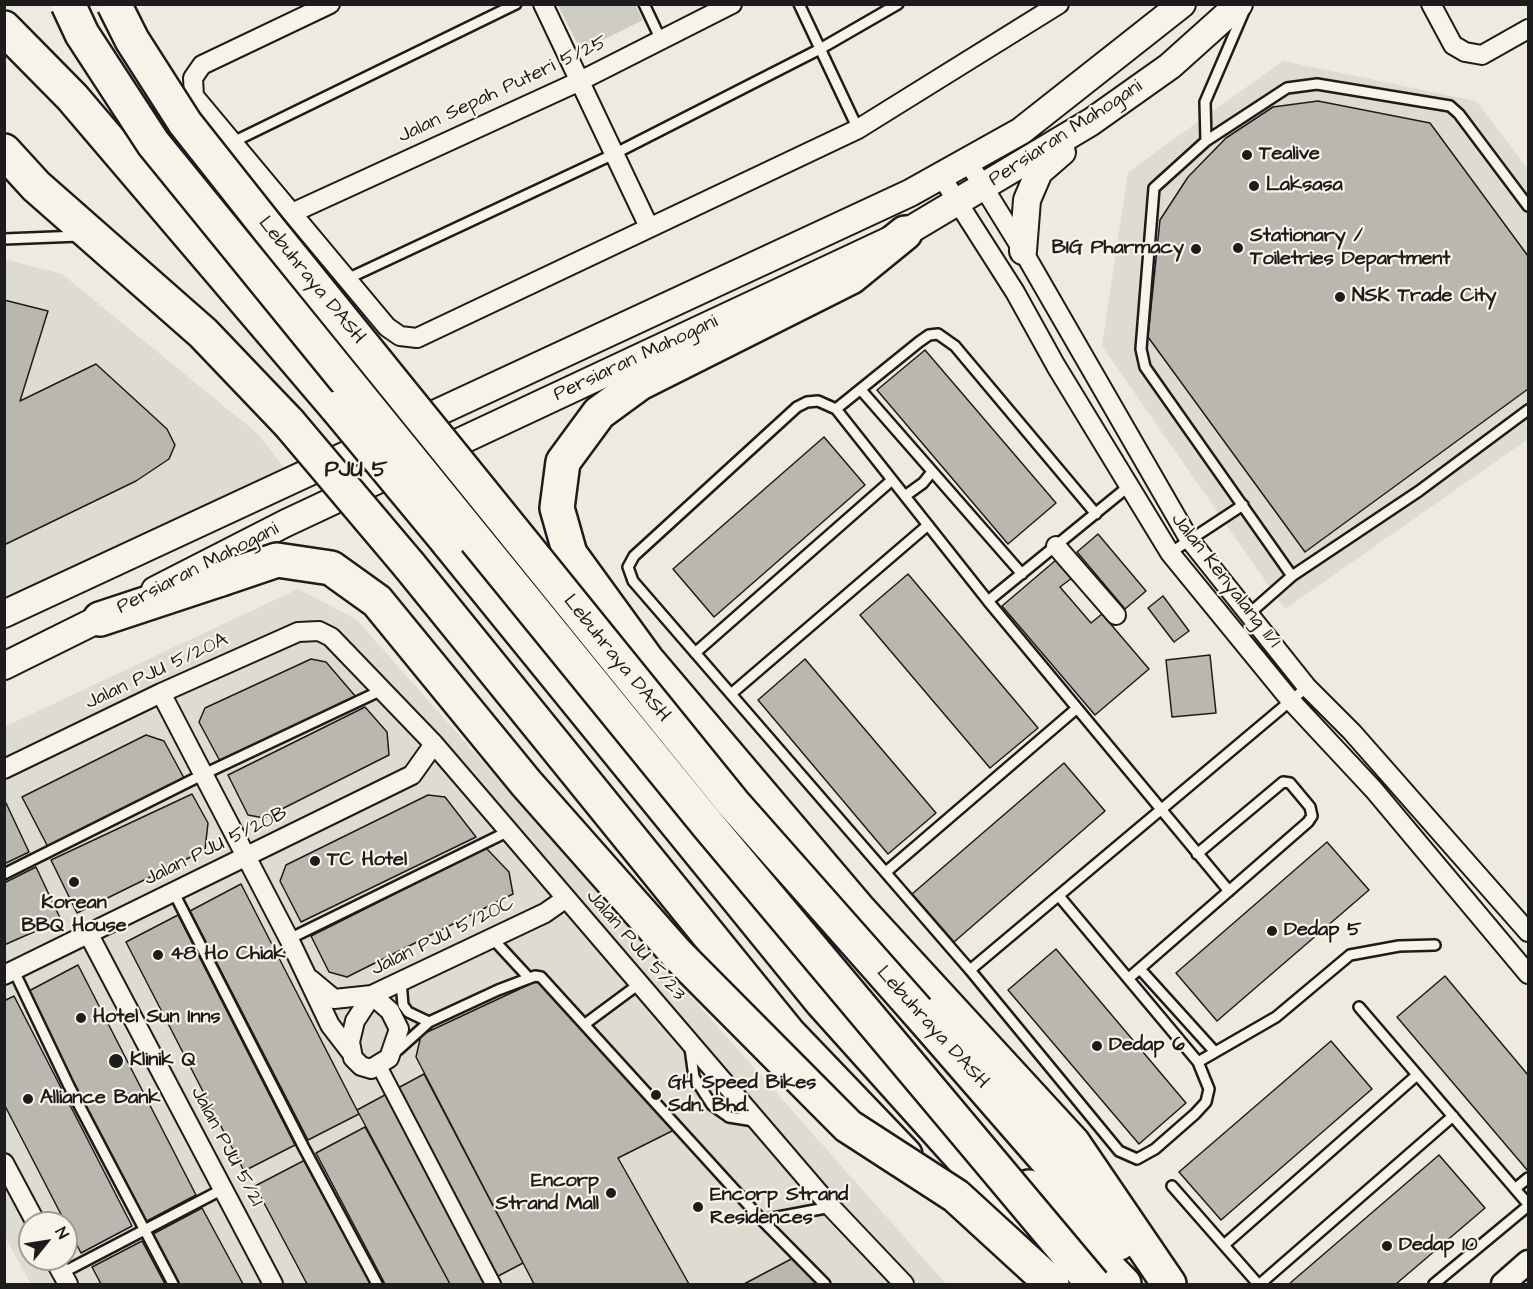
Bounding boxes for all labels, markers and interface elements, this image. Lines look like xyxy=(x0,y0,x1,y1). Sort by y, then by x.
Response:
street label: Jalan Sepah Puteri 5/25 xyxy=(395,31,611,149)
street label: Persiaran Mahogani xyxy=(985,75,1147,193)
place label: Tealive xyxy=(1259,143,1320,167)
marker: Tealive xyxy=(1240,148,1254,162)
place label: Laksasa xyxy=(1266,174,1343,198)
marker: Laksasa xyxy=(1247,179,1261,193)
street label: Lebuhraya DASH xyxy=(252,212,370,350)
place label: Stationary / Toiletries Department xyxy=(1250,225,1450,272)
place label: BIG Pharmacy xyxy=(1052,237,1184,261)
marker: Stationary / Toiletries Department xyxy=(1231,241,1245,255)
marker: BIG Pharmacy xyxy=(1189,242,1203,256)
place label: NSK Trade City xyxy=(1352,285,1497,309)
marker: NSK Trade City xyxy=(1333,290,1347,304)
street label: Persiaran Mahogani xyxy=(550,310,722,408)
district label: PJU 5 xyxy=(325,458,387,484)
street label: Jalan Kenyalang 11/1 xyxy=(1165,509,1285,653)
street label: Persiaran Mahogani xyxy=(113,518,283,620)
street label: Lebuhraya DASH xyxy=(557,590,675,728)
street label: Jalan PJU 5/20A xyxy=(82,628,232,716)
street label: Jalan PJU 5/20B xyxy=(141,802,291,892)
place label: TC Hotel xyxy=(327,849,407,873)
marker: TC Hotel xyxy=(308,854,322,868)
marker: Korean BBQ House xyxy=(67,875,81,889)
street label: Jalan PJU 5/23 xyxy=(580,885,690,1007)
place label: Korean BBQ House xyxy=(21,892,127,939)
street label: Jalan PJU 5/20C xyxy=(368,892,518,982)
place label: Dedap 5 xyxy=(1284,919,1362,943)
marker: Dedap 5 xyxy=(1265,924,1279,938)
place label: 48 Ho Chiak xyxy=(170,943,286,967)
marker: 48 Ho Chiak xyxy=(151,948,165,962)
street label: Lebuhraya DASH xyxy=(871,962,993,1094)
place label: Hotel Sun Inns xyxy=(93,1006,220,1030)
marker: Hotel Sun Inns xyxy=(74,1011,88,1025)
place label: Dedap 6 xyxy=(1109,1034,1185,1058)
marker: Dedap 6 xyxy=(1090,1039,1104,1053)
place label: Klinik Q xyxy=(130,1049,196,1073)
marker: Klinik Q xyxy=(107,1052,125,1070)
place label: GH Speed Bikes Sdn. Bhd. xyxy=(668,1072,816,1119)
street label: Jalan PJU 5/21 xyxy=(184,1083,268,1211)
place label: Alliance Bank xyxy=(40,1087,160,1111)
marker: GH Speed Bikes Sdn. Bhd. xyxy=(649,1088,663,1102)
marker: Alliance Bank xyxy=(21,1092,35,1106)
place label: Encorp Strand Mall xyxy=(496,1170,599,1217)
place label: Encorp Strand Residences xyxy=(710,1184,848,1231)
marker: Encorp Strand Mall xyxy=(604,1186,618,1200)
marker: Encorp Strand Residences xyxy=(691,1200,705,1214)
north arrow xyxy=(18,1211,78,1271)
text: N xyxy=(50,1223,74,1243)
place label: Dedap 10 xyxy=(1399,1234,1478,1258)
marker: Dedap 10 xyxy=(1380,1239,1394,1253)

